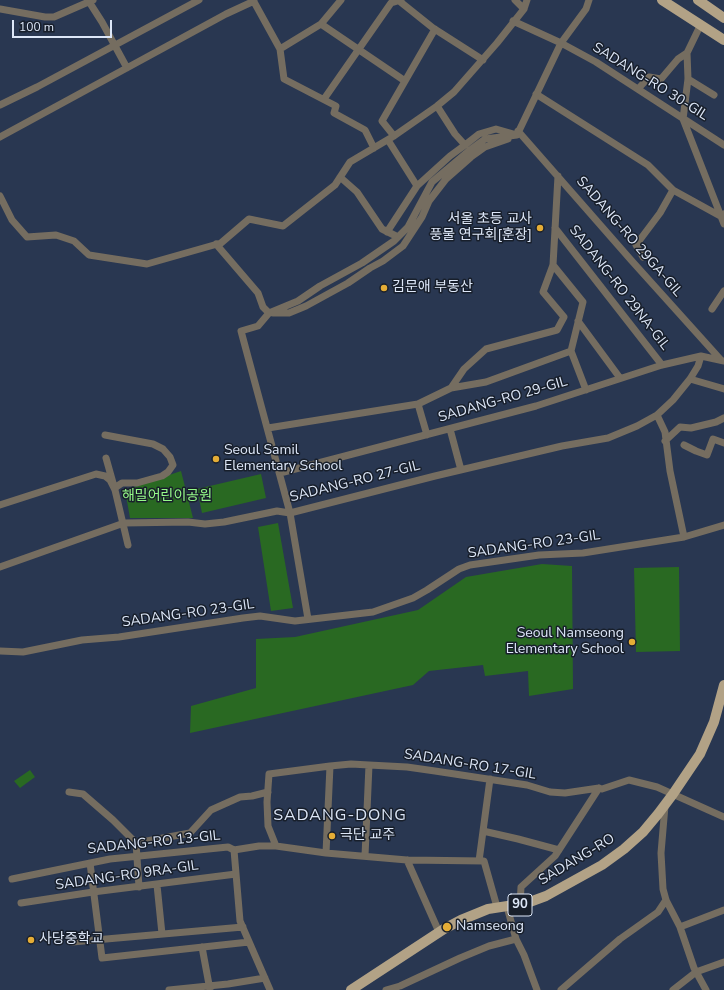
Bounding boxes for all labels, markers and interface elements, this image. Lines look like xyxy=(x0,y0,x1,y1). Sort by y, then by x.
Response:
scale bar xyxy=(14,12,114,38)
text: 100 m xyxy=(19,19,54,35)
street label: SADANG-RO 30-GIL xyxy=(589,40,711,124)
street label: SADANG-RO 29GA-GIL xyxy=(572,174,686,300)
place label: 서울 초등 교사 풍물 연구회[훈장] xyxy=(429,212,532,244)
street label: SADANG-RO 29NA-GIL xyxy=(565,222,673,354)
marker: 서울 초등 교사 풍물 연구회[훈장] xyxy=(535,223,545,233)
place label: 김문애 부동산 xyxy=(392,280,473,296)
marker: 김문애 부동산 xyxy=(379,283,389,293)
street label: SADANG-RO 29-GIL xyxy=(437,374,569,426)
place label: Seoul Samil Elementary School xyxy=(224,443,342,476)
marker: Seoul Samil Elementary School xyxy=(211,454,221,464)
street label: SADANG-RO 27-GIL xyxy=(288,458,422,506)
park label: 해밀어린이공원 xyxy=(122,489,212,505)
street label: SADANG-RO 23-GIL xyxy=(467,527,601,563)
street label: SADANG-RO 23-GIL xyxy=(121,596,255,632)
place label: Seoul Namseong Elementary School xyxy=(506,626,624,658)
marker: Seoul Namseong Elementary School xyxy=(627,637,637,647)
street label: SADANG-RO 17-GIL xyxy=(403,746,537,784)
district label: SADANG-DONG xyxy=(273,806,407,826)
street label: SADANG-RO 13-GIL xyxy=(87,828,221,858)
place label: 극단 교주 xyxy=(340,828,395,844)
marker: 극단 교주 xyxy=(327,831,337,841)
street label: SADANG-RO xyxy=(536,831,618,889)
street label: SADANG-RO 9RA-GIL xyxy=(54,858,200,894)
road number: 90 xyxy=(508,894,532,916)
place label: Namseong xyxy=(456,919,524,935)
marker: Namseong xyxy=(441,921,453,933)
place label: 사당중학교 xyxy=(39,932,103,948)
marker: 사당중학교 xyxy=(26,935,36,945)

